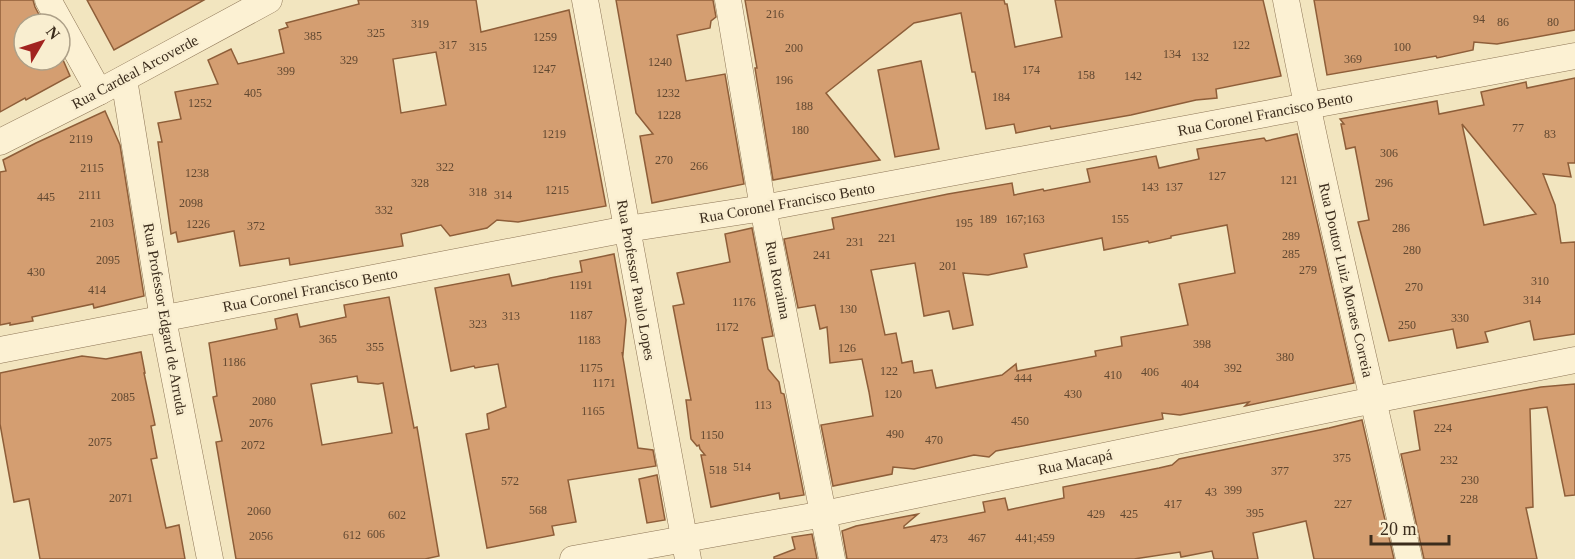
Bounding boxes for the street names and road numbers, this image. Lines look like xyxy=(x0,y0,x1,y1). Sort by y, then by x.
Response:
street label: Rua Cardeal Arcoverde xyxy=(69,32,201,112)
street label: Rua Coronel Francisco Bento xyxy=(1176,89,1354,139)
street label: Rua Coronel Francisco Bento xyxy=(698,180,876,226)
street label: Rua Doutor Luiz Moraes Correia xyxy=(1316,181,1376,379)
street label: Rua Professor Paulo Lopes xyxy=(614,198,658,362)
street label: Rua Professor Edgard de Arruda xyxy=(140,222,190,417)
street label: Rua Roraima xyxy=(763,239,794,321)
street label: Rua Coronel Francisco Bento xyxy=(221,265,399,315)
street label: Rua Macapá xyxy=(1036,446,1114,478)

